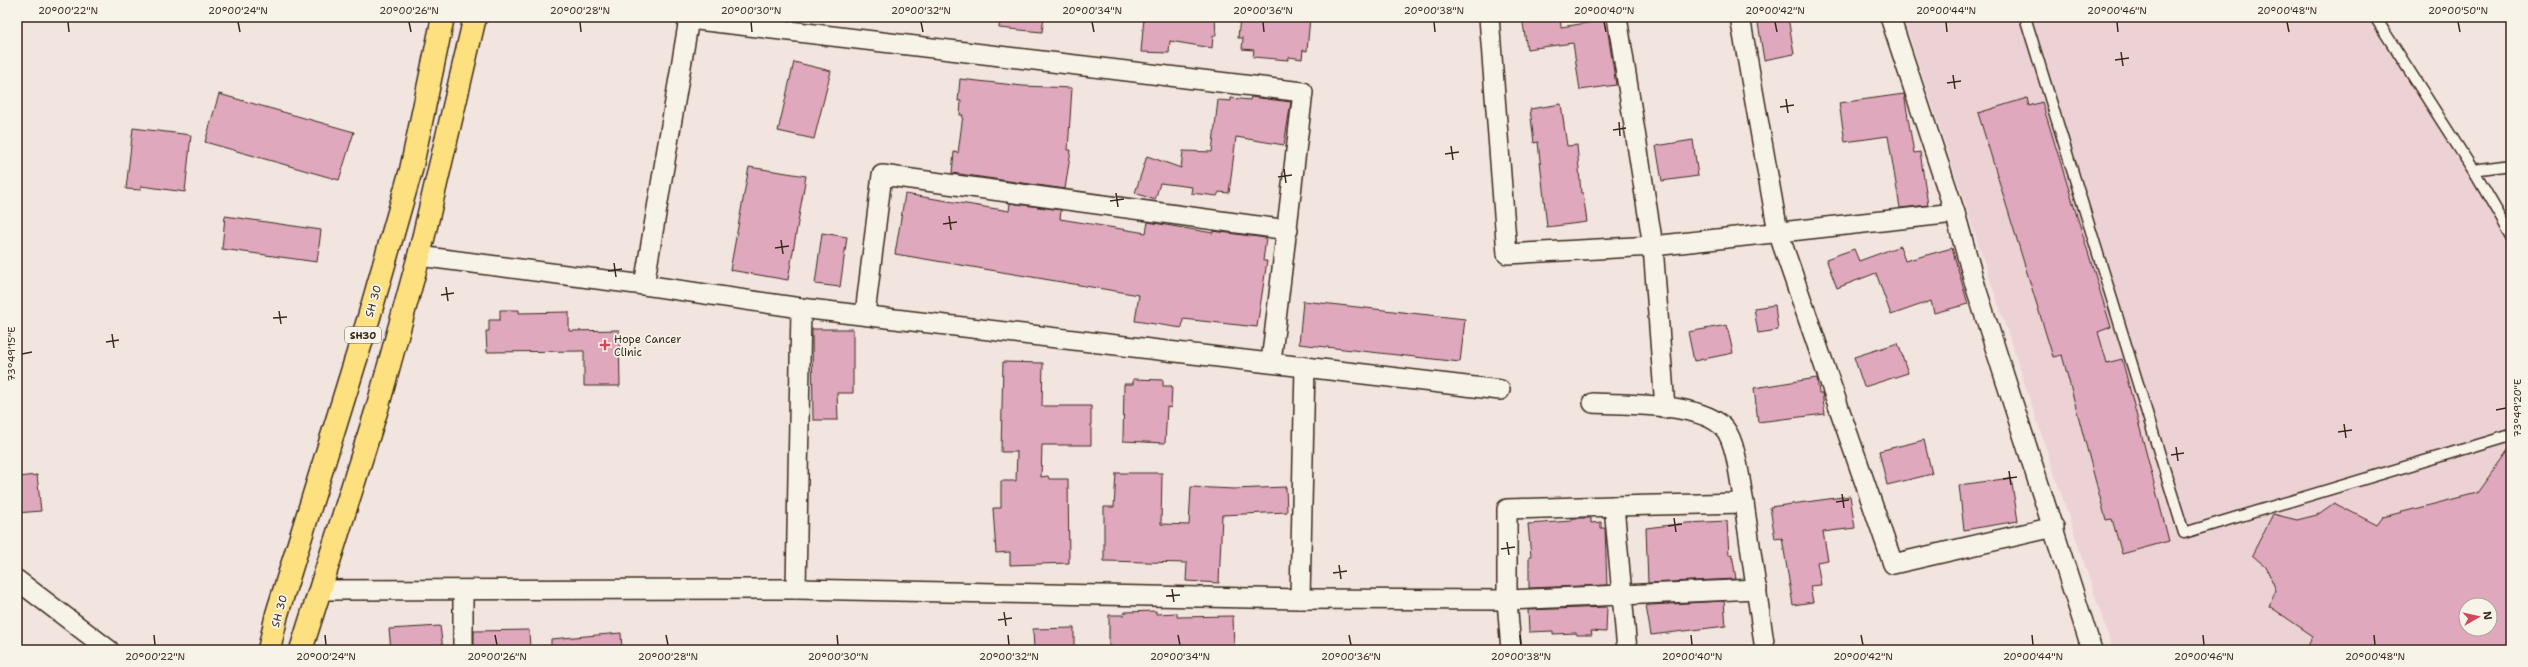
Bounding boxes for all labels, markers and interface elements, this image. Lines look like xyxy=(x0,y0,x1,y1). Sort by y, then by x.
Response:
text: 20°00'22"N xyxy=(38,4,98,17)
text: 20°00'24"N xyxy=(208,4,268,17)
text: 20°00'26"N xyxy=(379,4,439,17)
text: 20°00'28"N xyxy=(550,4,610,17)
text: 20°00'30"N xyxy=(721,4,781,17)
text: 20°00'32"N xyxy=(891,4,951,17)
text: 20°00'34"N xyxy=(1062,4,1122,17)
text: 20°00'36"N xyxy=(1233,4,1293,17)
text: 20°00'38"N xyxy=(1404,4,1464,17)
text: 20°00'40"N xyxy=(1574,4,1634,17)
text: 20°00'42"N xyxy=(1745,4,1805,17)
text: 20°00'44"N xyxy=(1916,4,1976,17)
text: 20°00'46"N xyxy=(2087,4,2147,17)
text: 20°00'48"N xyxy=(2257,4,2317,17)
text: 20°00'50"N xyxy=(2428,4,2488,17)
street label: SH 30 xyxy=(362,283,385,319)
text: 73°49'15"E xyxy=(5,327,18,381)
road number: SH30 xyxy=(345,327,381,343)
place label: Hope Cancer Clinic xyxy=(614,332,681,360)
marker: Hope Cancer Clinic xyxy=(599,339,611,351)
text: 73°49'20"E xyxy=(2511,379,2524,437)
street label: SH 30 xyxy=(268,593,291,629)
north arrow xyxy=(2458,597,2498,637)
text: N xyxy=(2479,610,2495,621)
text: 20°00'22"N xyxy=(125,650,185,663)
text: 20°00'24"N xyxy=(296,650,356,663)
text: 20°00'26"N xyxy=(467,650,527,663)
text: 20°00'28"N xyxy=(638,650,698,663)
text: 20°00'30"N xyxy=(808,650,868,663)
text: 20°00'32"N xyxy=(979,650,1039,663)
text: 20°00'34"N xyxy=(1150,650,1210,663)
text: 20°00'36"N xyxy=(1321,650,1381,663)
text: 20°00'38"N xyxy=(1491,650,1551,663)
text: 20°00'40"N xyxy=(1662,650,1722,663)
text: 20°00'42"N xyxy=(1833,650,1893,663)
text: 20°00'44"N xyxy=(2003,650,2063,663)
text: 20°00'46"N xyxy=(2174,650,2234,663)
text: 20°00'48"N xyxy=(2345,650,2405,663)

